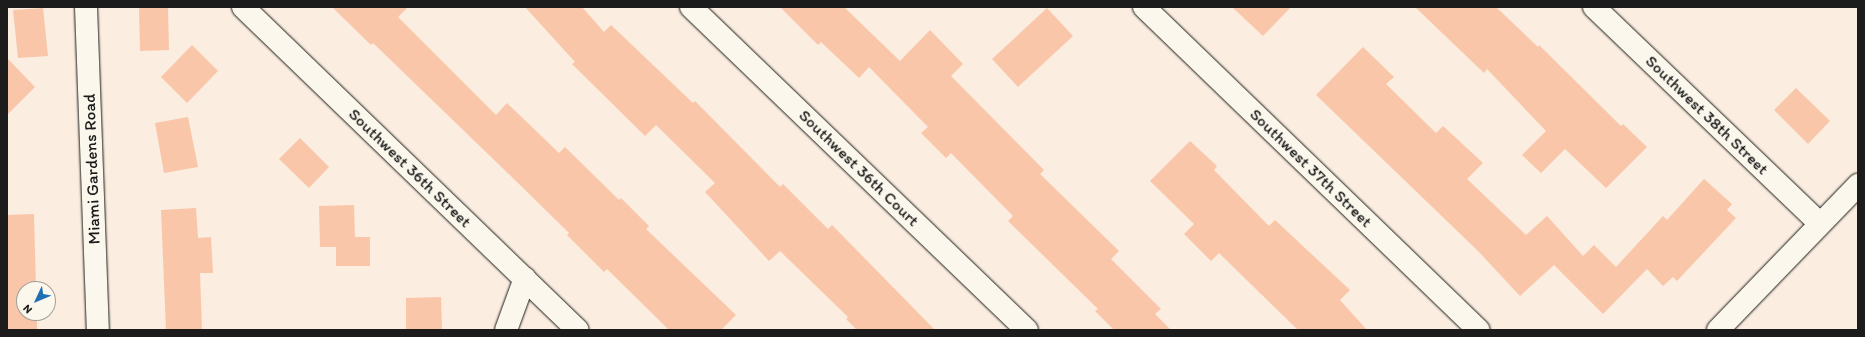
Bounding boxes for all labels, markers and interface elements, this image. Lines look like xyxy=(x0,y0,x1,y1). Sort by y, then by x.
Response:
street label: Southwest 38th Street xyxy=(1641,51,1773,179)
street label: Miami Gardens Road xyxy=(79,93,105,245)
street label: Southwest 36th Street xyxy=(345,104,475,232)
street label: Southwest 36th Court xyxy=(795,105,923,231)
street label: Southwest 37th Street xyxy=(1246,105,1376,231)
north arrow xyxy=(16,281,56,321)
text: N xyxy=(20,302,35,316)

